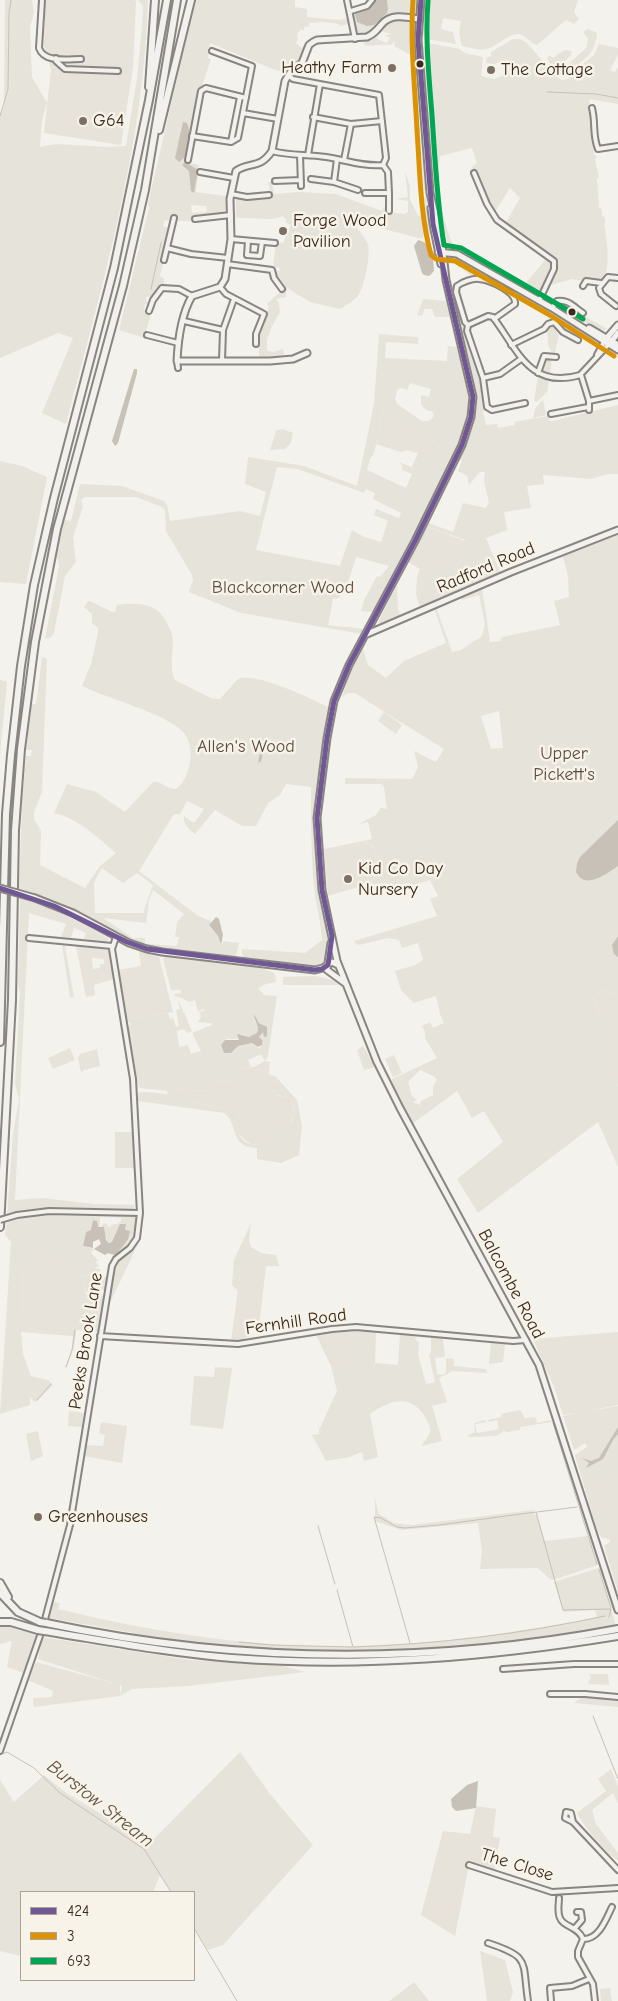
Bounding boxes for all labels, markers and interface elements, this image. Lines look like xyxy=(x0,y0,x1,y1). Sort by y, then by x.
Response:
place label: Heathy Farm xyxy=(281,57,382,79)
unlabelled marker xyxy=(415,59,425,69)
place label: The Cottage xyxy=(501,59,593,81)
marker: Heathy Farm xyxy=(386,62,398,74)
marker: The Cottage xyxy=(485,64,497,76)
place label: G64 xyxy=(93,110,124,132)
marker: G64 xyxy=(77,115,89,127)
place label: Forge Wood Pavilion xyxy=(293,210,387,252)
marker: Forge Wood Pavilion xyxy=(277,225,289,237)
unlabelled marker xyxy=(567,307,577,317)
street label: Radford Road xyxy=(434,538,538,598)
park label: Blackcorner Wood xyxy=(212,577,354,599)
park label: Allen's Wood xyxy=(197,736,295,758)
park label: Upper Pickett's xyxy=(533,743,595,786)
place label: Kid Co Day Nursery xyxy=(358,858,443,901)
marker: Kid Co Day Nursery xyxy=(342,873,354,885)
street label: Balcombe Road xyxy=(473,1226,549,1342)
street label: Peeks Brook Lane xyxy=(65,1271,107,1411)
street label: Fernhill Road xyxy=(244,1304,348,1340)
place label: Greenhouses xyxy=(48,1506,148,1528)
marker: Greenhouses xyxy=(32,1511,44,1523)
water label: Burstow Stream xyxy=(42,1755,158,1853)
street label: The Close xyxy=(478,1844,556,1886)
legend xyxy=(20,1891,195,1981)
text: 424 xyxy=(67,1902,89,1920)
text: 3 xyxy=(67,1927,75,1945)
text: 693 xyxy=(67,1952,91,1970)

